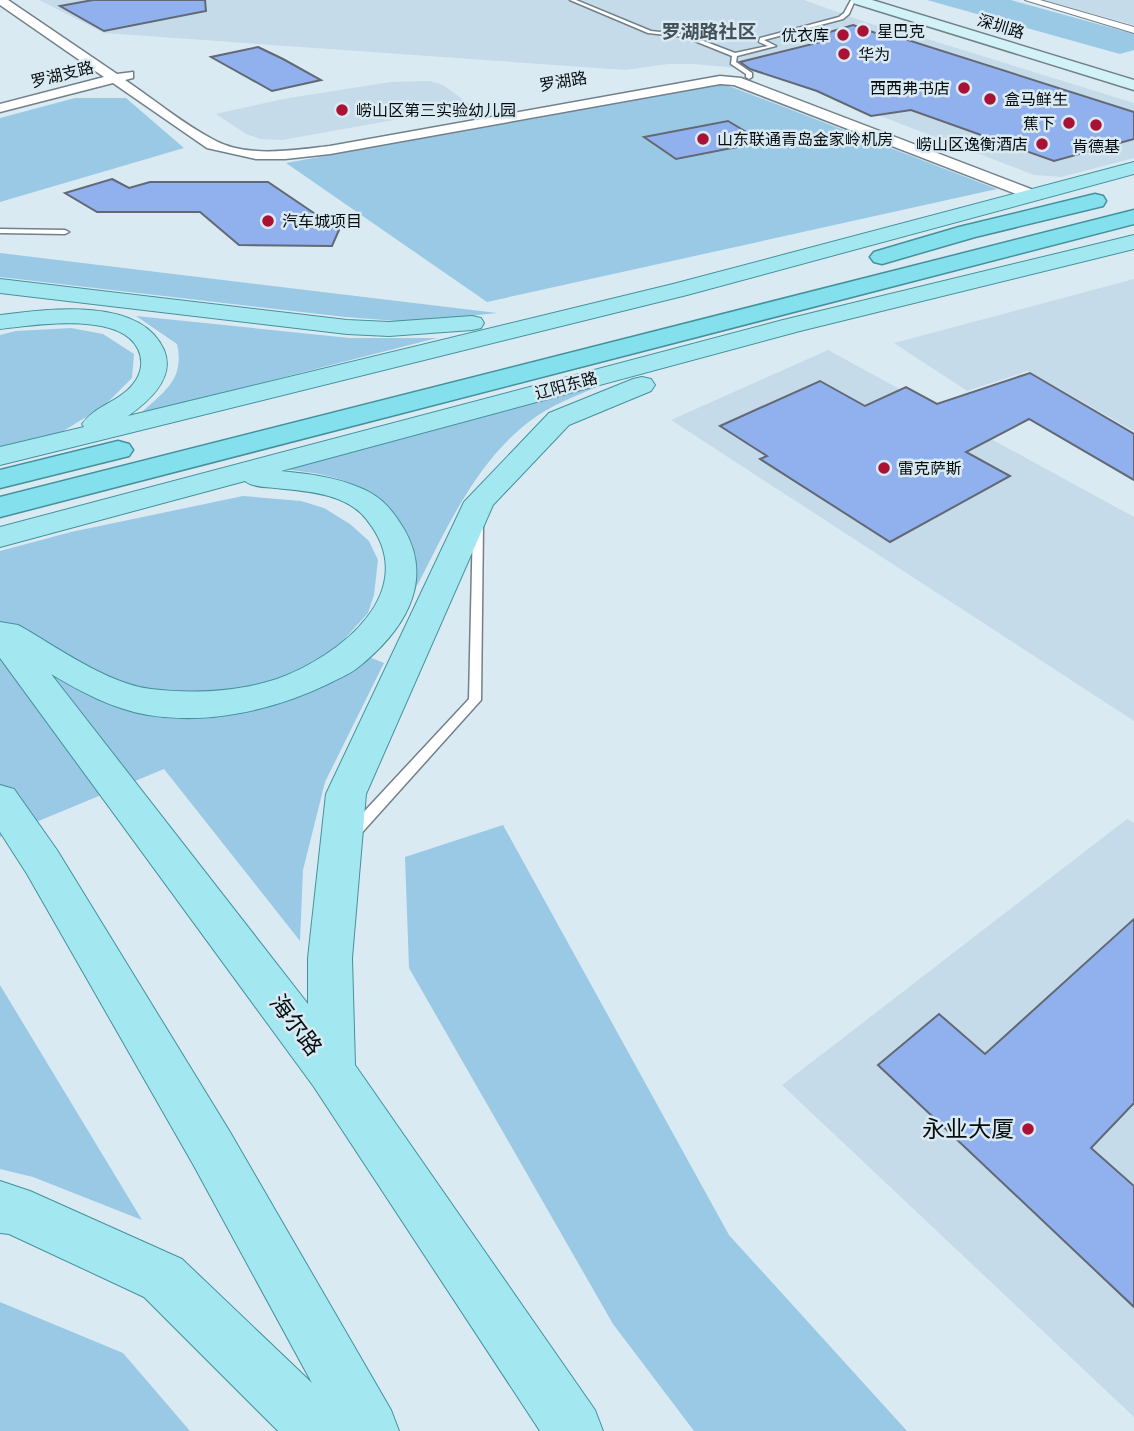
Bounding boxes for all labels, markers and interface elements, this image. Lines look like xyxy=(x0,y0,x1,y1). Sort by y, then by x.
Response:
street label: 深圳路 xyxy=(975,10,1027,43)
district label: 罗湖路社区 xyxy=(661,20,757,43)
place label: 星巴克 xyxy=(877,22,925,41)
marker: 星巴克 xyxy=(855,23,871,39)
place label: 优衣库 xyxy=(781,26,829,45)
marker: 优衣库 xyxy=(835,27,851,43)
place label: 华为 xyxy=(858,45,890,64)
marker: 华为 xyxy=(836,46,852,62)
street label: 罗湖支路 xyxy=(29,58,95,91)
street label: 罗湖路 xyxy=(538,68,588,95)
place label: 西西弗书店 xyxy=(870,79,950,98)
marker: 西西弗书店 xyxy=(956,80,972,96)
place label: 盒马鲜生 xyxy=(1004,90,1068,109)
marker: 盒马鲜生 xyxy=(982,91,998,107)
place label: 崂山区第三实验幼儿园 xyxy=(356,101,516,120)
marker: 崂山区第三实验幼儿园 xyxy=(334,102,350,118)
place label: 蕉下 xyxy=(1023,114,1055,133)
marker: 蕉下 xyxy=(1061,115,1077,131)
marker: 肯德基 xyxy=(1088,117,1104,133)
place label: 山东联通青岛金家岭机房 xyxy=(717,130,893,149)
marker: 山东联通青岛金家岭机房 xyxy=(695,131,711,147)
place label: 崂山区逸衡酒店 xyxy=(916,135,1028,154)
marker: 崂山区逸衡酒店 xyxy=(1034,136,1050,152)
place label: 肯德基 xyxy=(1072,137,1120,156)
place label: 汽车城项目 xyxy=(282,212,362,231)
marker: 汽车城项目 xyxy=(260,213,276,229)
street label: 辽阳东路 xyxy=(533,368,600,403)
place label: 雷克萨斯 xyxy=(898,459,962,478)
marker: 雷克萨斯 xyxy=(876,460,892,476)
street label: 海尔路 xyxy=(264,989,328,1061)
place label: 永业大厦 xyxy=(922,1115,1014,1143)
marker: 永业大厦 xyxy=(1020,1121,1036,1137)

